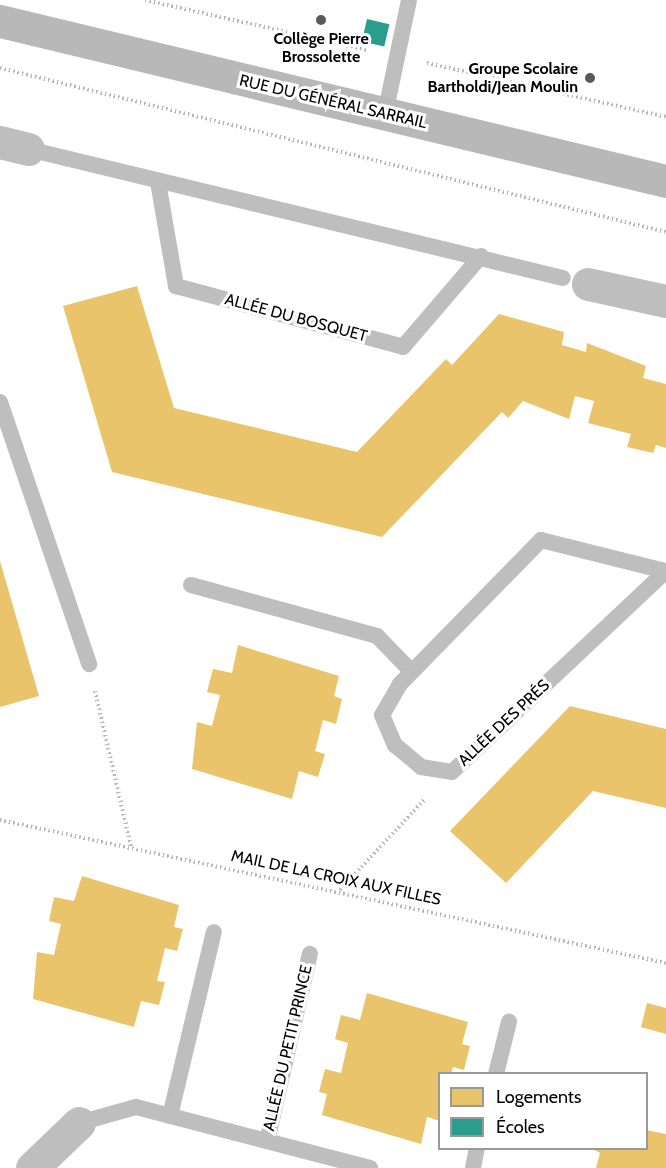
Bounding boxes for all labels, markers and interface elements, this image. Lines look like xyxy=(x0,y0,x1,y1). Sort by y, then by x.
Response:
marker: Collège Pierre Brossolette xyxy=(314,13,328,27)
place label: Collège Pierre Brossolette xyxy=(273,29,369,67)
place label: Groupe Scolaire Bartholdi/Jean Moulin xyxy=(428,59,578,97)
street label: RUE DU GÉNÉRAL SARRAIL xyxy=(237,71,429,133)
marker: Groupe Scolaire Bartholdi/Jean Moulin xyxy=(583,71,597,85)
street label: ALLÉE DU BOSQUET xyxy=(223,290,369,346)
street label: ALLÉE DES PRÉS xyxy=(454,676,554,770)
street label: MAIL DE LA CROIX AUX FILLES xyxy=(229,846,443,910)
street label: ALLÉE DU PETIT PRINCE xyxy=(260,963,316,1133)
legend xyxy=(438,1072,648,1150)
text: Logements xyxy=(496,1086,581,1108)
text: Écoles xyxy=(496,1116,544,1138)

